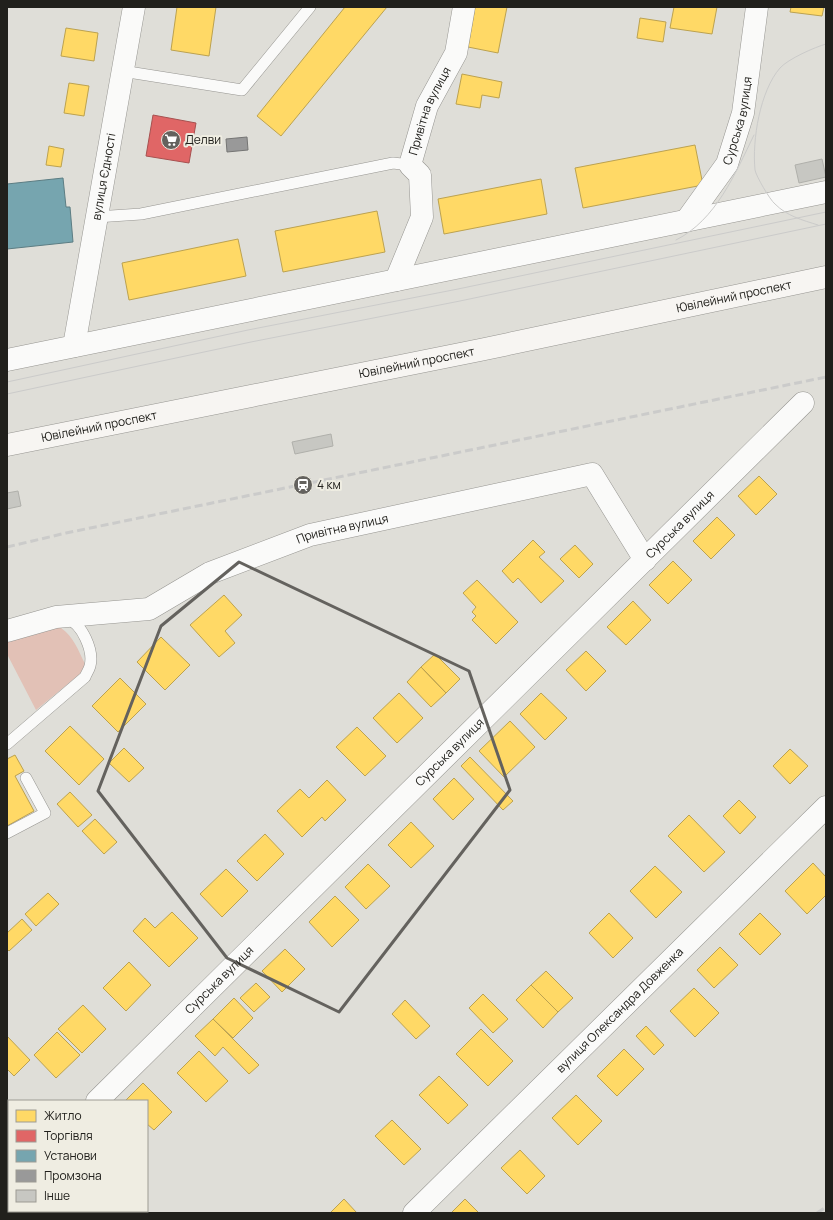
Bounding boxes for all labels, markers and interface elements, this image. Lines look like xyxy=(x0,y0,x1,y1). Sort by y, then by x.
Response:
street label: Привітна вулиця xyxy=(404,64,455,157)
street label: Сурська вулиця xyxy=(718,76,756,167)
supermarket icon: Делви xyxy=(160,129,182,151)
place label: Делви xyxy=(185,131,221,148)
street label: вулиця Єдності xyxy=(87,132,120,221)
street label: Ювілейний проспект xyxy=(674,275,793,316)
street label: Ювілейний проспект xyxy=(357,342,476,382)
street label: Ювілейний проспект xyxy=(40,406,158,446)
station icon: 4 км xyxy=(292,474,314,496)
place label: 4 км xyxy=(317,476,341,493)
street label: Сурська вулиця xyxy=(642,486,718,562)
street label: Привітна вулиця xyxy=(294,509,390,548)
street label: Сурська вулиця xyxy=(411,714,488,790)
street label: Сурська вулиця xyxy=(181,942,257,1018)
street label: вулиця Олександра Довженка xyxy=(552,943,687,1076)
legend xyxy=(8,1100,148,1212)
text: Житло xyxy=(44,1107,81,1124)
text: Торгівля xyxy=(44,1127,93,1144)
text: Установи xyxy=(44,1147,97,1164)
text: Промзона xyxy=(44,1167,102,1184)
text: Інше xyxy=(44,1187,70,1204)

